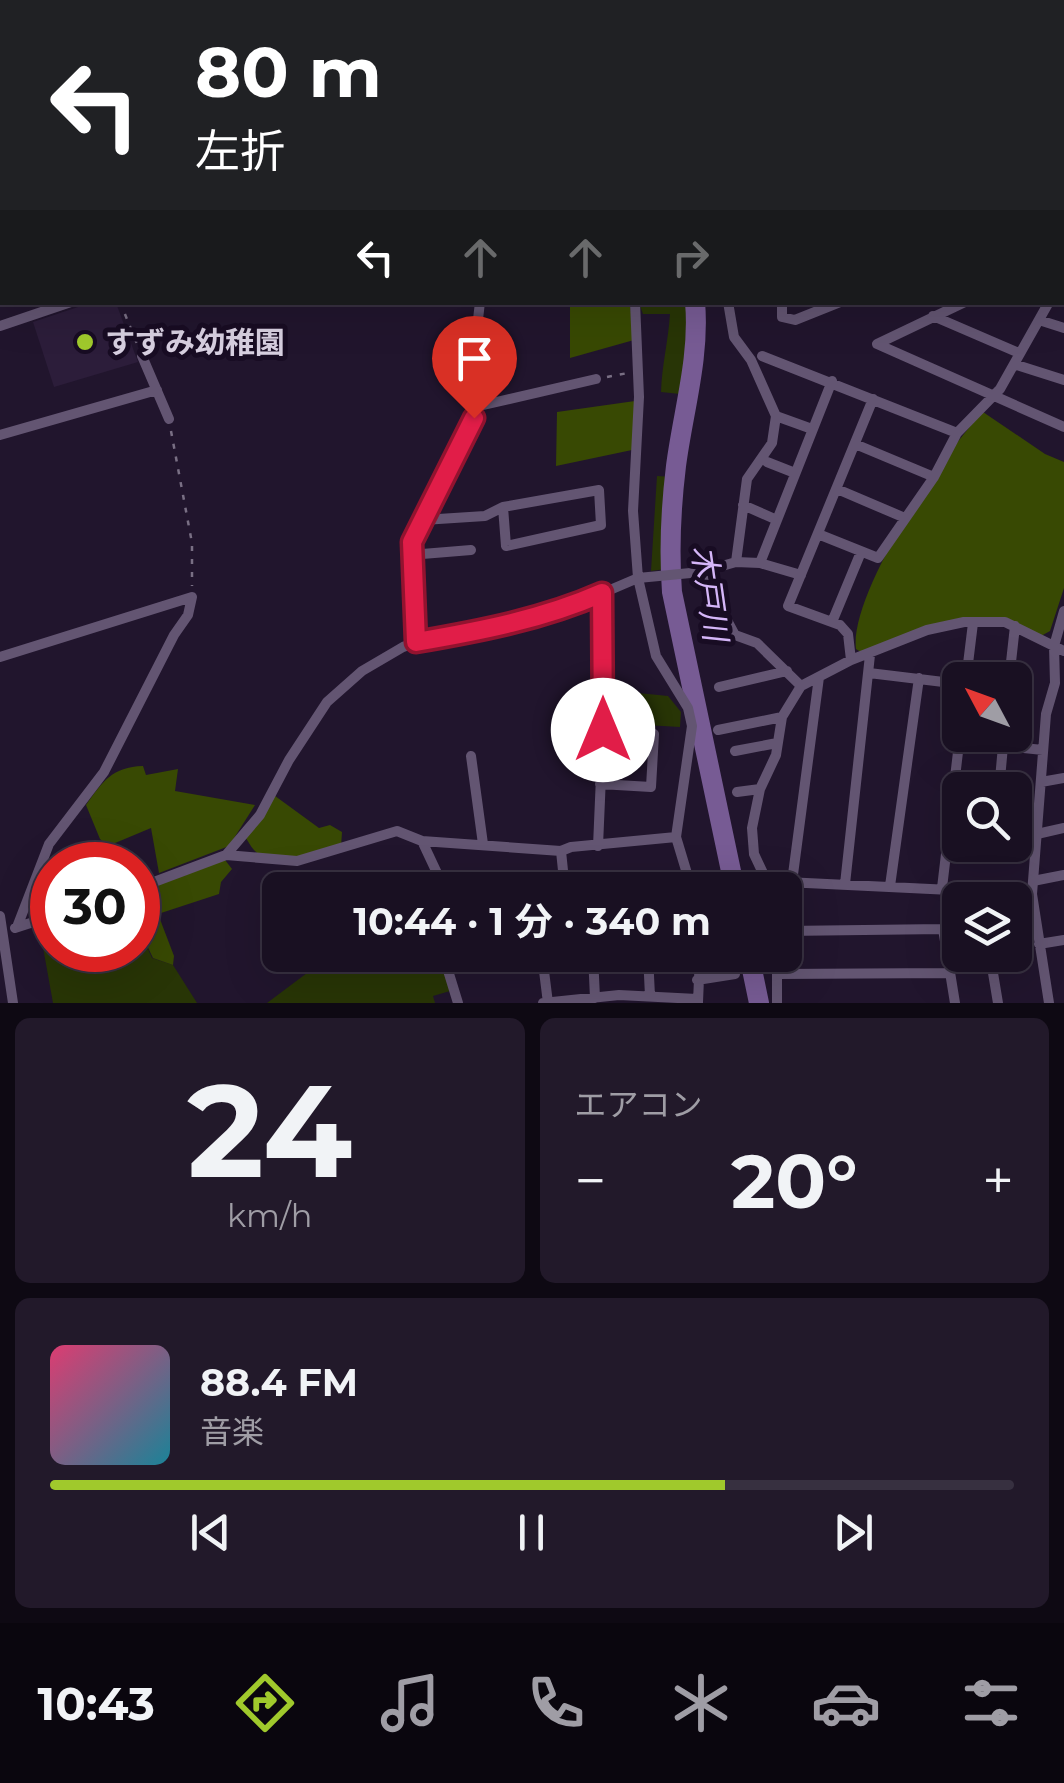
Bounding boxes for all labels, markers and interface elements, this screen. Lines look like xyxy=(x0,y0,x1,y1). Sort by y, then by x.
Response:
text: 80 m xyxy=(195,29,382,115)
icon: left xyxy=(30,40,160,170)
text: 左折 xyxy=(195,123,285,178)
icon: left xyxy=(348,230,403,285)
icon: ahead xyxy=(453,230,508,285)
icon: ahead xyxy=(558,230,613,285)
icon: right xyxy=(663,230,718,285)
pin xyxy=(432,316,517,419)
place label: すずみ幼稚園 xyxy=(105,324,285,361)
marker: すずみ幼稚園 xyxy=(74,331,96,353)
icon: arrive xyxy=(447,331,502,386)
water label: 木戸川 xyxy=(684,543,736,646)
north arrow xyxy=(942,662,1032,752)
map controls xyxy=(942,662,1032,972)
position arrow xyxy=(551,678,655,782)
button: search xyxy=(942,772,1032,862)
speed limit sign: 30 xyxy=(30,842,160,972)
button: layers xyxy=(942,882,1032,972)
text: 10:44 · 1 分 · 340 m xyxy=(353,898,711,945)
text: 24 xyxy=(187,1051,352,1210)
text: エアコン xyxy=(575,1085,703,1124)
text: 20° xyxy=(731,1135,858,1227)
text: − xyxy=(575,1147,606,1214)
text: + xyxy=(982,1147,1014,1214)
text: km/h xyxy=(227,1196,312,1235)
text: 88.4 FM xyxy=(200,1359,358,1406)
text: 音楽 xyxy=(200,1412,264,1451)
icon: previous xyxy=(183,1505,238,1560)
icon: pause xyxy=(504,1505,559,1560)
icon: next xyxy=(826,1505,881,1560)
icon: directions xyxy=(230,1668,300,1738)
icon: music xyxy=(375,1668,445,1738)
icon: phone xyxy=(521,1668,591,1738)
icon: climate xyxy=(666,1668,736,1738)
icon: car xyxy=(811,1668,881,1738)
icon: filters xyxy=(956,1668,1026,1738)
text: 10:43 xyxy=(38,1676,155,1731)

